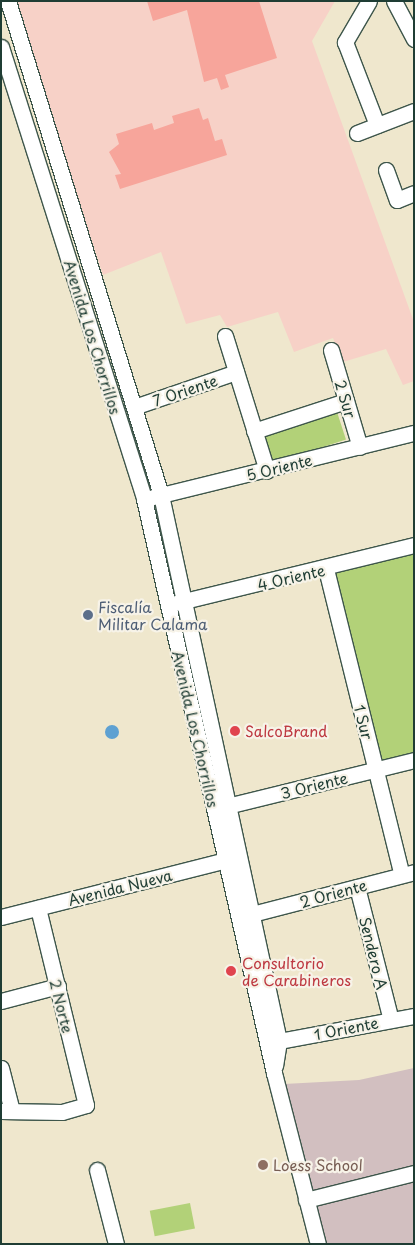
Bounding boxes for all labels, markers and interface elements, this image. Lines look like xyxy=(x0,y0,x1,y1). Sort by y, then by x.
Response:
street label: Avenida Los Chorrillos xyxy=(61,258,125,416)
street label: 7 Oriente xyxy=(150,371,220,409)
street label: 2 Sur xyxy=(331,377,361,421)
street label: 5 Oriente xyxy=(244,450,314,484)
street label: 4 Oriente xyxy=(256,561,326,593)
place label: Fiscalía Militar Calama xyxy=(98,597,208,632)
marker: Fiscalía Militar Calama xyxy=(82,609,94,621)
street label: Avenida Los Chorrillos xyxy=(169,649,223,809)
street label: 1 Sur xyxy=(351,702,377,742)
place label: SalcoBrand xyxy=(245,722,327,740)
marker: SalcoBrand xyxy=(229,725,241,737)
street label: 3 Oriente xyxy=(279,768,349,802)
street label: Avenida Nueva xyxy=(66,865,174,909)
street label: 2 Oriente xyxy=(297,875,369,911)
street label: Sendero A xyxy=(356,915,392,991)
place label: Consultorio de Carabineros xyxy=(242,953,352,988)
marker: Consultorio de Carabineros xyxy=(224,964,238,978)
street label: 2 Norte xyxy=(46,976,78,1036)
street label: 1 Oriente xyxy=(312,1013,380,1043)
place label: Loess School xyxy=(273,1156,363,1174)
marker: Loess School xyxy=(257,1159,269,1171)

